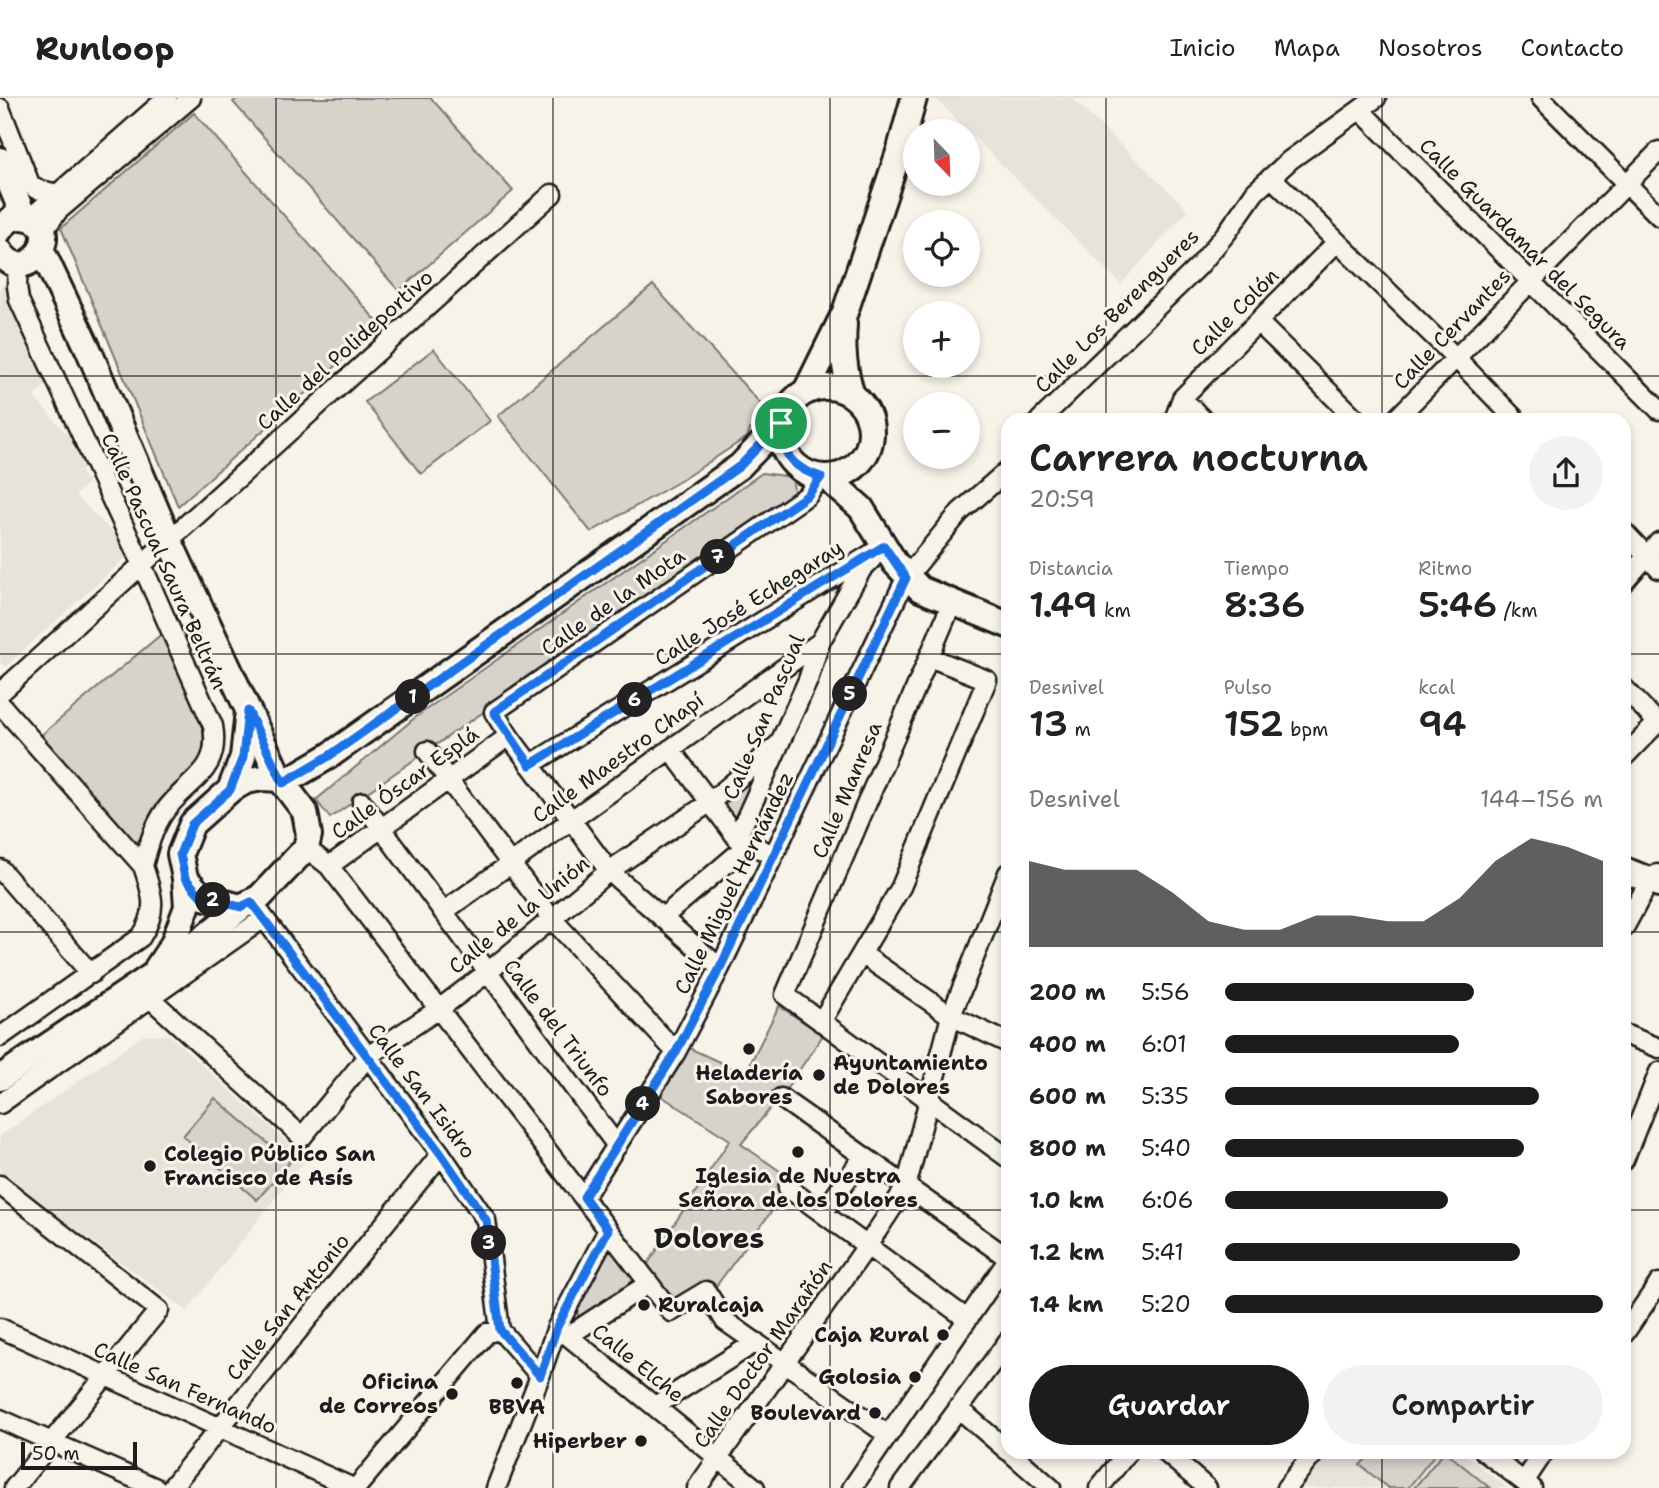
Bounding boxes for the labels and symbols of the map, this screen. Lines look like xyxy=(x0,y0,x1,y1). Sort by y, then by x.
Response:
north arrow xyxy=(903,119,980,196)
street label: Calle Guardamar del Segura xyxy=(1413,132,1637,356)
street label: Calle Los Berengueres xyxy=(1029,223,1205,399)
street label: Calle Colón xyxy=(1185,262,1285,362)
street label: Calle Cervantes xyxy=(1387,262,1517,396)
street label: Calle del Polideportivo xyxy=(251,263,439,437)
pin xyxy=(751,393,811,453)
street label: Calle Pascual Saura Beltrán xyxy=(95,428,233,694)
street label: Calle José Echegaray xyxy=(649,534,849,672)
pin: 7 xyxy=(700,540,736,574)
street label: Calle de la Mota xyxy=(535,542,691,662)
street label: Calle San Pascual xyxy=(717,629,812,804)
pin: 5 xyxy=(832,676,868,712)
pin: 1 xyxy=(396,680,430,714)
pin: 6 xyxy=(618,682,652,718)
street label: Calle Maestro Chapí xyxy=(527,686,709,830)
street label: Calle Manresa xyxy=(806,717,888,863)
street label: Calle Óscar Esplá xyxy=(325,719,484,846)
street label: Calle Miguel Hernández xyxy=(668,767,800,999)
street label: Calle de la Unión xyxy=(443,850,595,980)
pin: 2 xyxy=(196,882,230,918)
street label: Calle del Triunfo xyxy=(497,953,619,1103)
street label: Calle San Isidro xyxy=(362,1018,482,1164)
marker: Heladería Sabores xyxy=(741,1041,757,1057)
place label: Ayuntamiento de Dolores xyxy=(833,1049,988,1101)
place label: Heladería Sabores xyxy=(695,1059,803,1111)
marker: Ayuntamiento de Dolores xyxy=(811,1067,827,1083)
pin: 4 xyxy=(626,1086,660,1122)
place label: Colegio Público San Francisco de Asís xyxy=(164,1140,376,1192)
marker: Iglesia de Nuestra Señora de los Dolores xyxy=(790,1144,806,1160)
marker: Colegio Público San Francisco de Asís xyxy=(142,1158,158,1174)
place label: Iglesia de Nuestra Señora de los Dolores xyxy=(678,1162,918,1214)
district label: Dolores xyxy=(654,1219,764,1257)
pin: 3 xyxy=(472,1226,506,1260)
street label: Calle San Antonio xyxy=(220,1228,356,1386)
street label: Calle Doctor Marañón xyxy=(687,1254,839,1454)
place label: Ruralcaja xyxy=(658,1291,764,1319)
marker: Ruralcaja xyxy=(636,1297,652,1313)
street label: Calle Elche xyxy=(586,1317,690,1409)
place label: Caja Rural xyxy=(814,1321,929,1349)
marker: Caja Rural xyxy=(935,1327,951,1343)
street label: Calle San Fernando xyxy=(89,1335,281,1441)
place label: Golosia xyxy=(818,1363,902,1391)
place label: Oficina de Correos xyxy=(319,1368,439,1420)
marker: Golosia xyxy=(907,1369,923,1385)
marker: BBVA xyxy=(509,1375,525,1391)
marker: Oficina de Correos xyxy=(444,1386,460,1402)
place label: BBVA xyxy=(489,1393,545,1421)
place label: Boulevard xyxy=(751,1399,861,1427)
marker: Boulevard xyxy=(867,1405,883,1421)
place label: Hiperber xyxy=(533,1427,627,1455)
marker: Hiperber xyxy=(633,1433,649,1449)
scale bar xyxy=(21,1439,136,1471)

